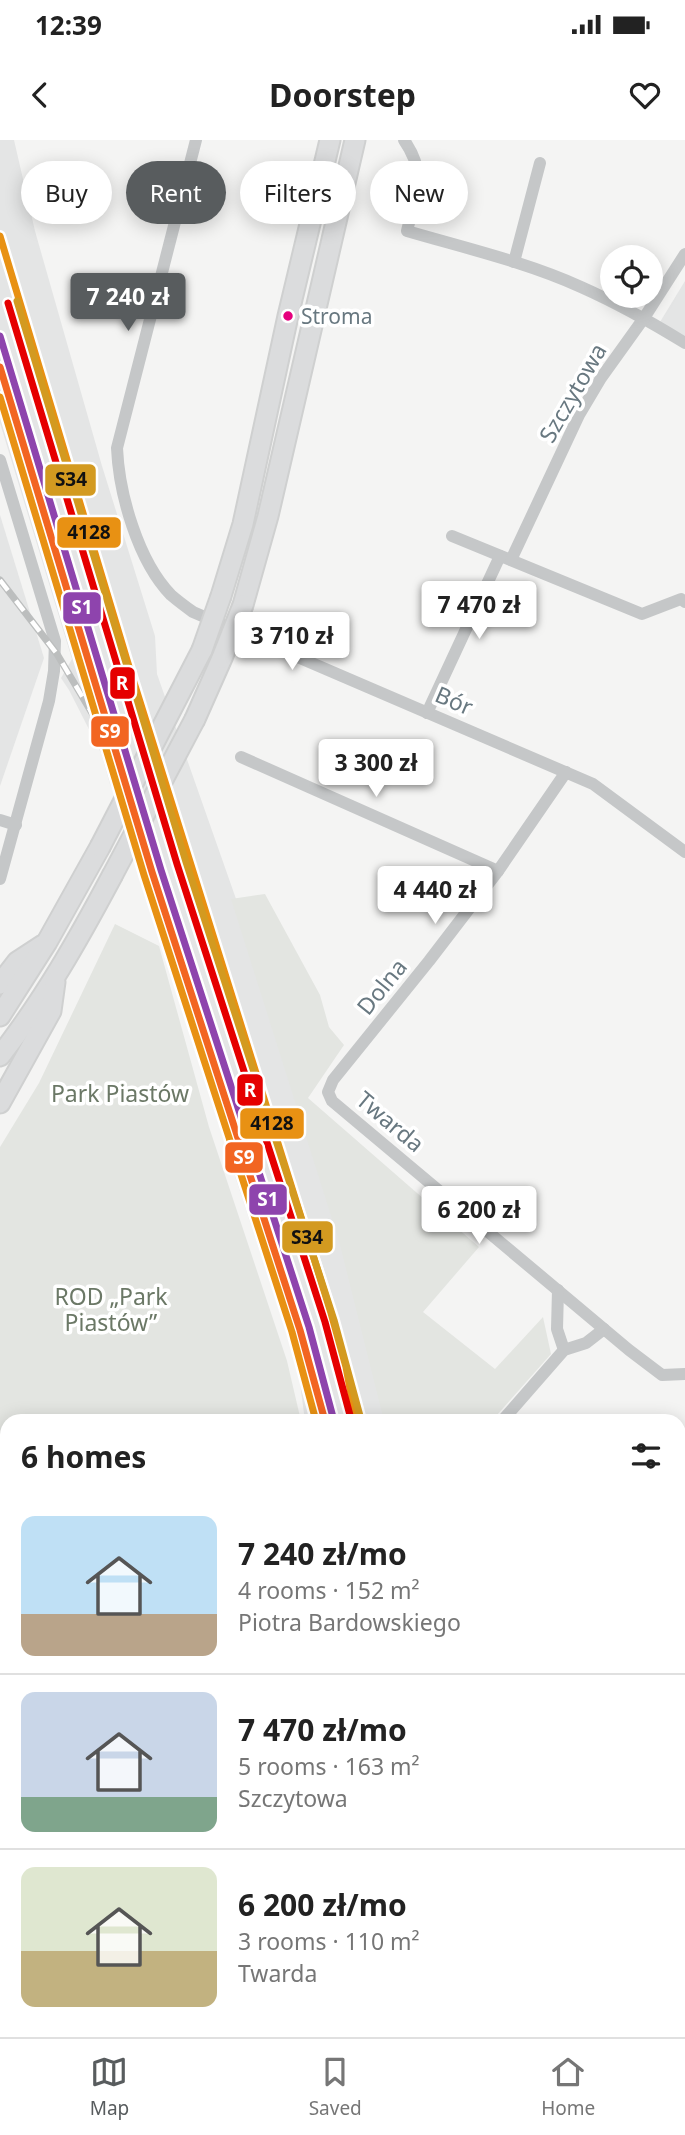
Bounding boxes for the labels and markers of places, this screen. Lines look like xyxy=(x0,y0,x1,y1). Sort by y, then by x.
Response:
pin: 7 240 zł xyxy=(56,274,200,333)
place label: Stroma xyxy=(301,302,372,330)
marker: Stroma xyxy=(281,309,295,323)
pin: 7 470 zł xyxy=(407,582,551,641)
pin: 3 710 zł xyxy=(220,612,364,672)
pin: 3 300 zł xyxy=(304,740,448,799)
pin: 4 440 zł xyxy=(363,866,507,926)
pin: 6 200 zł xyxy=(407,1186,551,1246)

